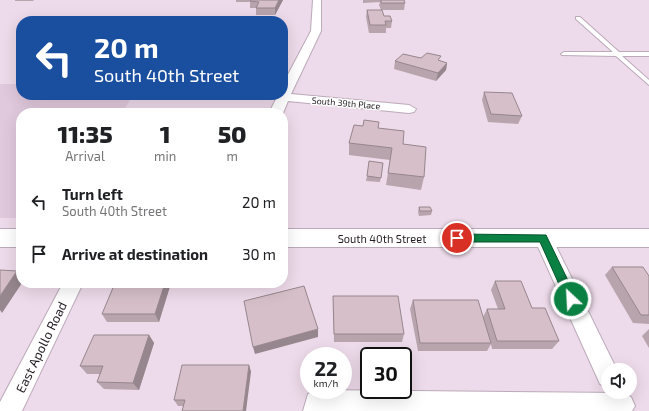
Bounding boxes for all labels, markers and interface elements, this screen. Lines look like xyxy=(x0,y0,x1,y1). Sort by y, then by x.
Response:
text: 20 m xyxy=(94,30,159,64)
icon: left xyxy=(28,32,80,84)
text: South 40th Street xyxy=(94,64,239,86)
street label: South 39th Place xyxy=(311,95,381,111)
text: 11:35 xyxy=(57,119,113,148)
text: 1 xyxy=(160,119,171,148)
text: 50 xyxy=(218,119,247,148)
text: Arrival xyxy=(65,148,105,164)
text: min xyxy=(154,148,176,164)
text: m xyxy=(226,148,238,164)
text: Turn left xyxy=(62,185,123,203)
icon: left xyxy=(28,191,50,213)
text: 20 m xyxy=(242,193,276,211)
text: South 40th Street xyxy=(62,203,167,219)
pin xyxy=(440,221,474,255)
icon: arrive xyxy=(446,227,468,249)
street label: South 40th Street xyxy=(338,232,426,245)
icon: arrive xyxy=(28,243,50,265)
text: Arrive at destination xyxy=(62,245,208,263)
text: 30 m xyxy=(242,245,276,263)
position arrow xyxy=(550,278,592,320)
street label: East Apollo Road xyxy=(12,299,70,395)
speed limit sign: 30 xyxy=(360,347,412,399)
text: 22 xyxy=(314,356,338,380)
map controls xyxy=(601,363,637,399)
button: sound xyxy=(601,363,637,399)
text: km/h xyxy=(314,377,338,389)

